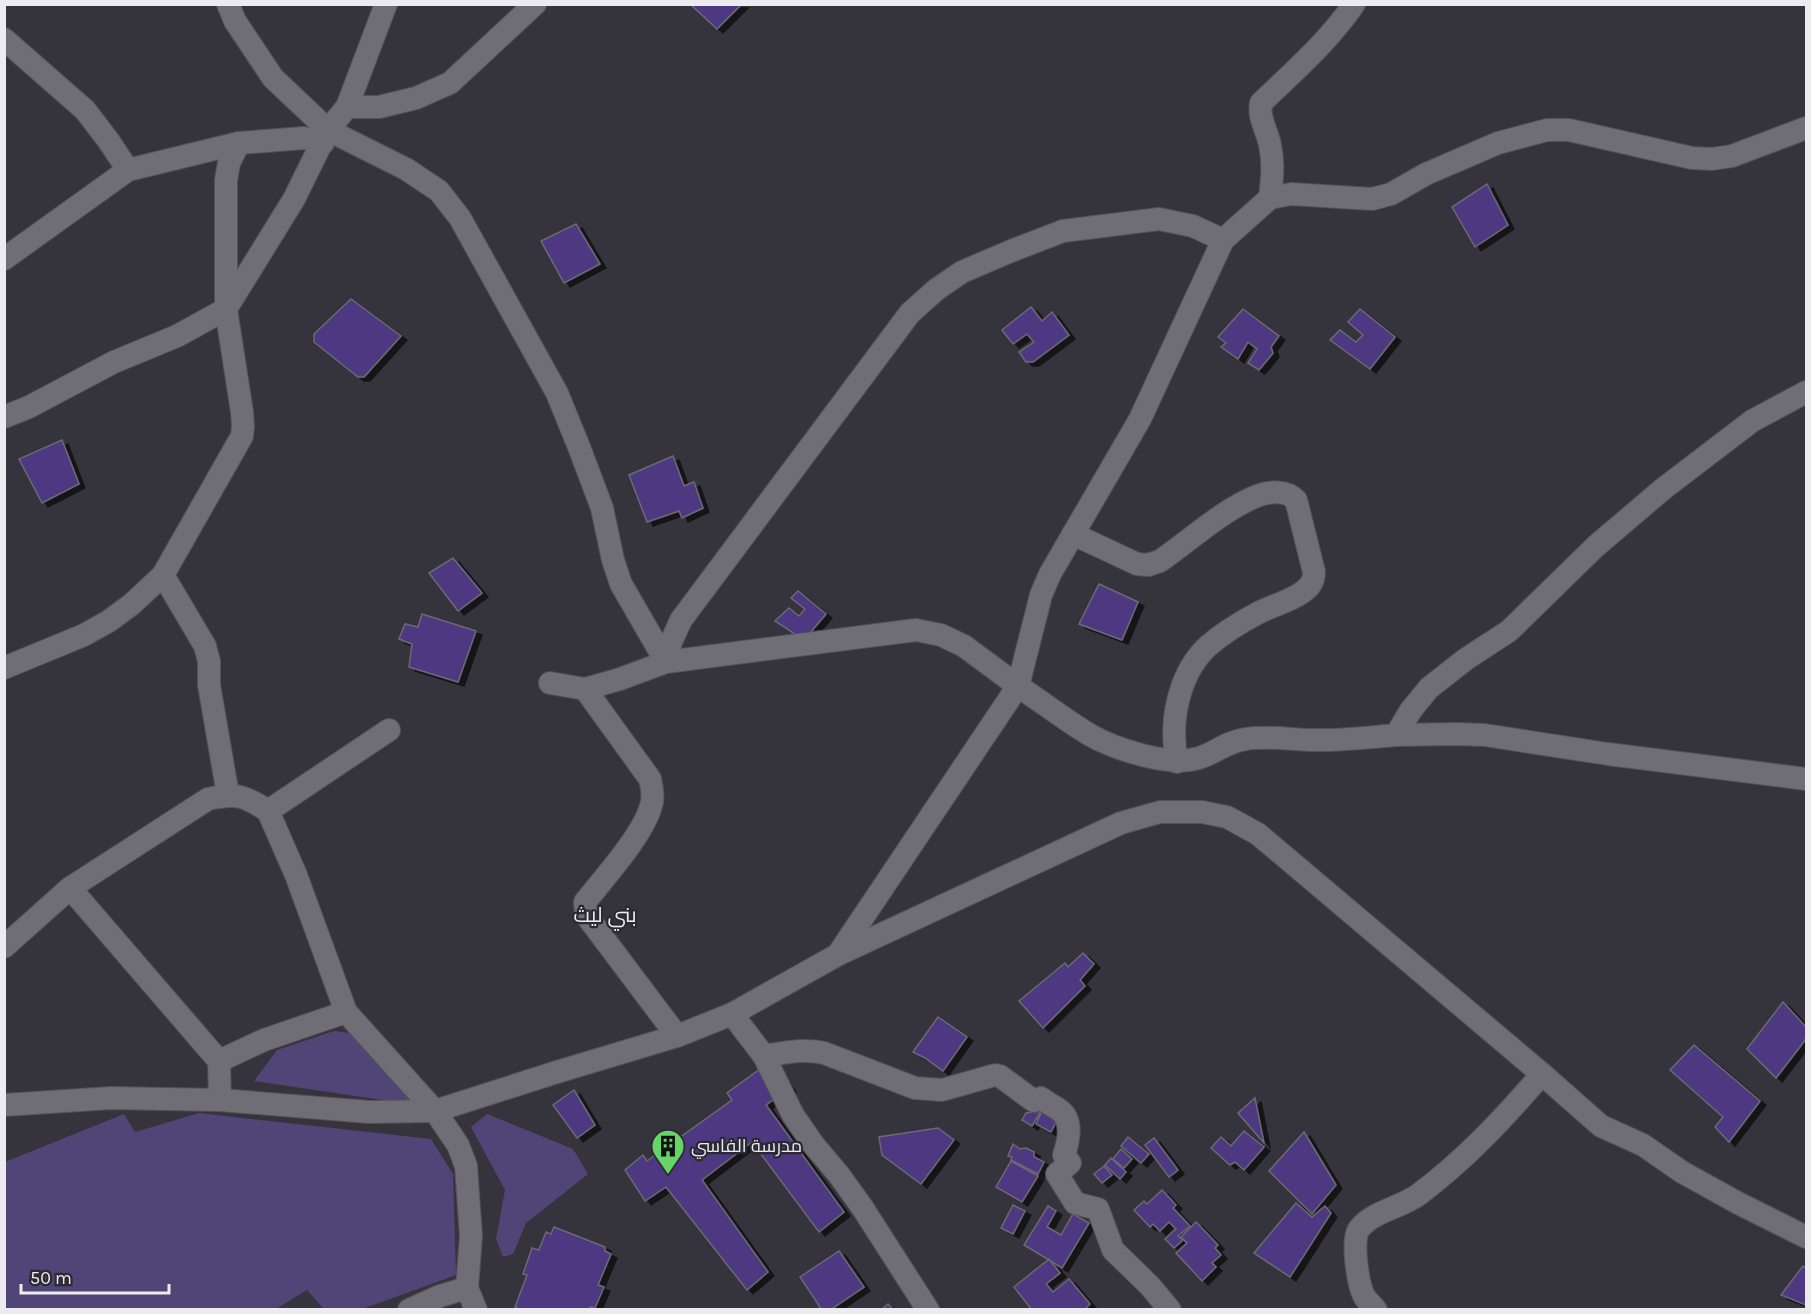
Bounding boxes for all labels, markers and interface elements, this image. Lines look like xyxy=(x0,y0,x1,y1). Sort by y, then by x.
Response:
district label: بني ليث xyxy=(573,903,637,931)
building icon: مدرسة الفاسي xyxy=(650,1128,686,1175)
place label: مدرسة الفاسي xyxy=(691,1135,802,1159)
scale bar xyxy=(21,1257,170,1295)
text: 50 m xyxy=(30,1267,72,1289)

